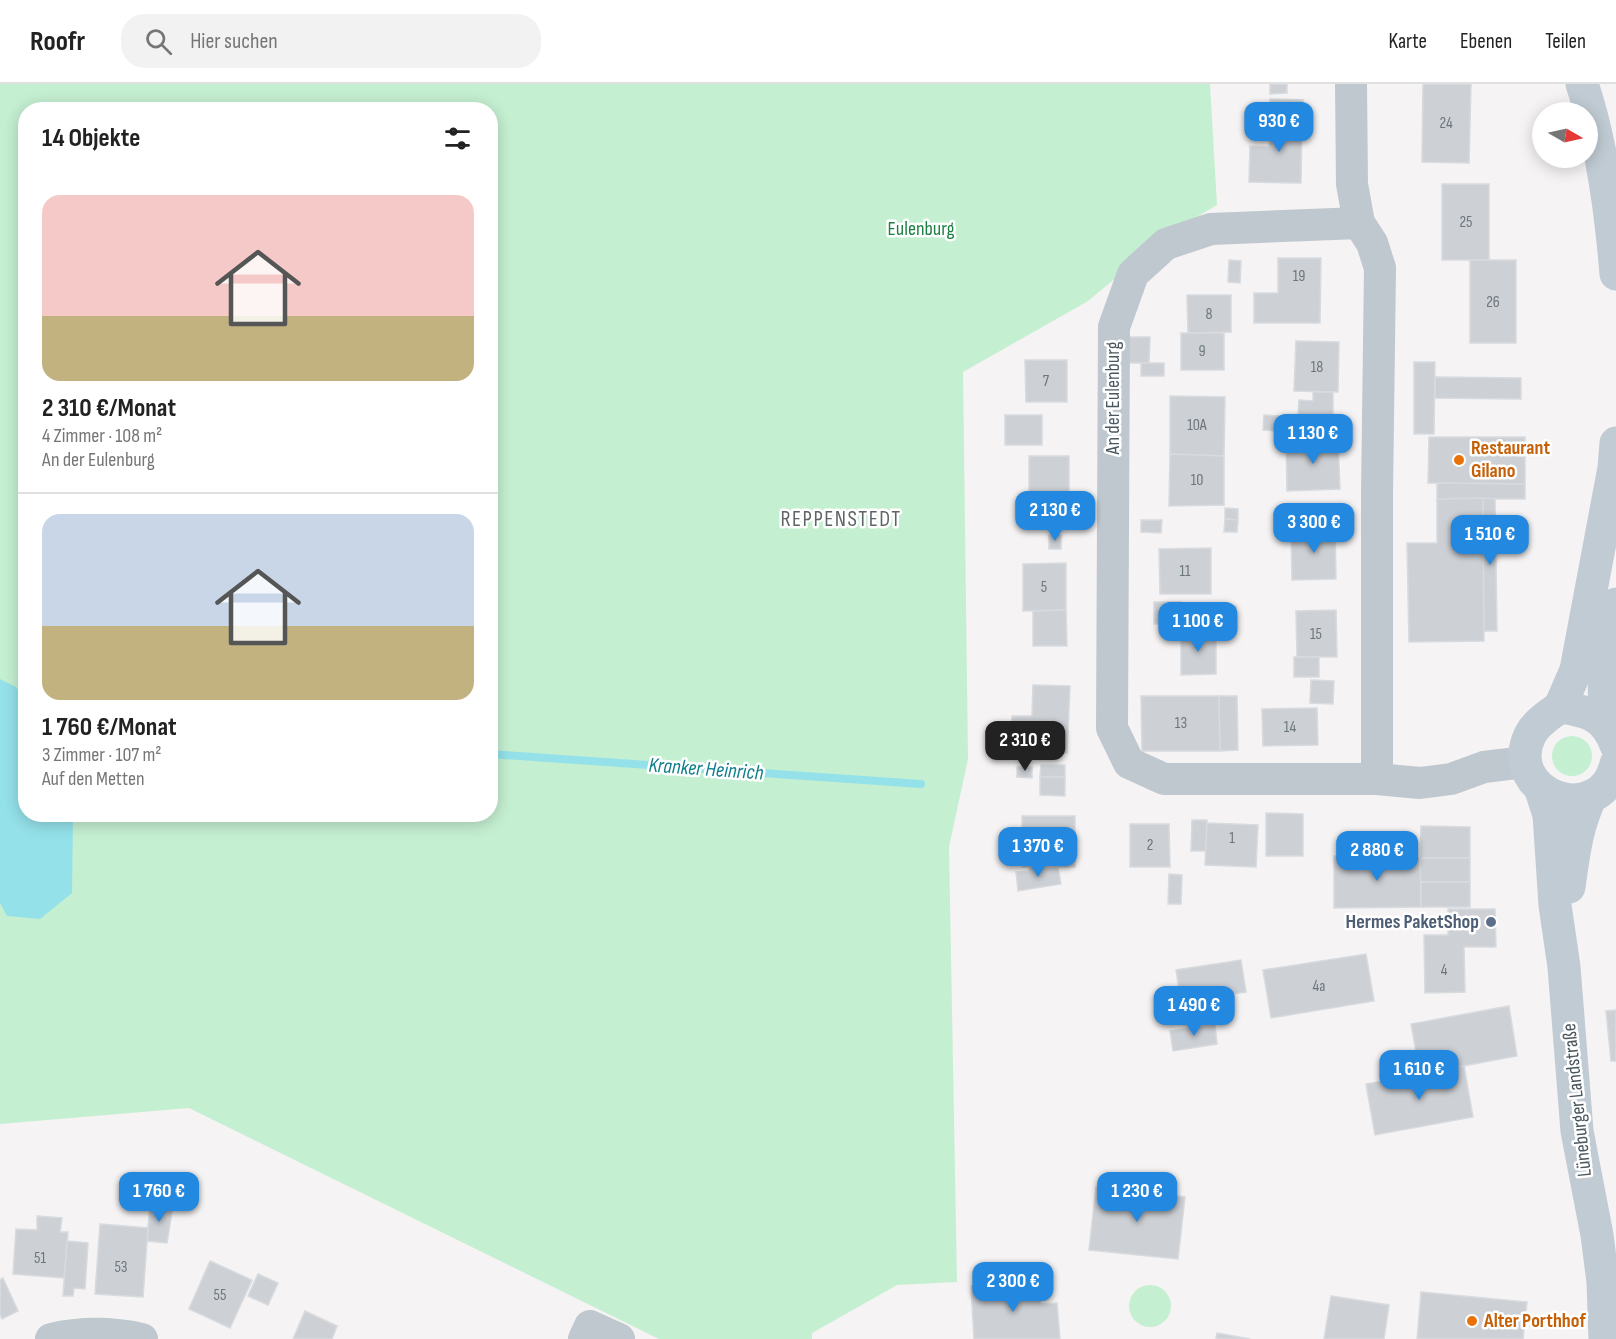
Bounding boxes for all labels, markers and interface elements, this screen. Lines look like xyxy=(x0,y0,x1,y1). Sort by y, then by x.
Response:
search box xyxy=(121,14,541,68)
text: Roofr xyxy=(30,25,85,58)
icon: search xyxy=(142,25,175,58)
text: Hier suchen xyxy=(190,28,278,55)
text: Karte xyxy=(1389,29,1427,54)
text: Ebenen xyxy=(1460,29,1512,54)
text: Teilen xyxy=(1545,29,1586,54)
pin: 930 € xyxy=(1237,102,1321,153)
north arrow xyxy=(1532,102,1598,168)
map controls xyxy=(1532,102,1598,168)
text: 930 € xyxy=(1258,109,1300,133)
house number: 24 xyxy=(1439,114,1453,133)
icon: filters xyxy=(441,122,474,155)
text: 14 Objekte xyxy=(42,123,140,154)
house number: 25 xyxy=(1459,213,1473,232)
park label: Eulenburg xyxy=(888,217,954,241)
icon: home xyxy=(204,234,312,342)
house number: 19 xyxy=(1293,267,1305,286)
house number: 26 xyxy=(1486,293,1500,312)
house number: 8 xyxy=(1205,305,1213,324)
street label: An der Eulenburg xyxy=(1101,342,1125,455)
house number: 9 xyxy=(1198,342,1206,361)
house number: 18 xyxy=(1311,358,1323,377)
house number: 7 xyxy=(1043,372,1050,391)
text: 2 310 €/Monat xyxy=(42,393,176,424)
pin: 1 130 € xyxy=(1258,414,1368,465)
house number: 10A xyxy=(1187,416,1207,435)
text: 1 130 € xyxy=(1288,421,1338,445)
text: 4 Zimmer · 108 m² xyxy=(42,424,162,448)
place label: Restaurant Gilano xyxy=(1471,436,1550,483)
text: An der Eulenburg xyxy=(42,448,155,472)
marker: Restaurant Gilano xyxy=(1452,453,1466,467)
house number: 10 xyxy=(1191,471,1203,490)
pin: 2 130 € xyxy=(1000,491,1110,542)
text: 2 130 € xyxy=(1029,498,1081,522)
pin: 3 300 € xyxy=(1259,503,1369,554)
district label: REPPENSTEDT xyxy=(780,506,902,533)
text: 3 300 € xyxy=(1287,510,1341,534)
pin: 1 510 € xyxy=(1435,515,1545,566)
text: 1 510 € xyxy=(1465,522,1515,546)
icon: home xyxy=(204,553,312,661)
house number: 11 xyxy=(1179,562,1191,581)
house number: 5 xyxy=(1041,578,1047,597)
pin: 1 100 € xyxy=(1143,602,1253,653)
text: 1 100 € xyxy=(1172,609,1224,633)
house number: 15 xyxy=(1310,625,1322,644)
text: 1 760 €/Monat xyxy=(42,712,177,743)
house number: 13 xyxy=(1175,714,1187,733)
house number: 14 xyxy=(1284,718,1296,737)
pin: 2 310 € xyxy=(970,721,1080,772)
text: 2 310 € xyxy=(999,728,1051,752)
text: 3 Zimmer · 107 m² xyxy=(42,743,162,767)
water label: Kranker Heinrich xyxy=(648,753,764,785)
text: Auf den Metten xyxy=(42,767,144,791)
pin: 1 370 € xyxy=(983,827,1093,878)
house number: 1 xyxy=(1229,829,1235,848)
pin: 2 880 € xyxy=(1322,831,1432,882)
text: 1 370 € xyxy=(1012,834,1064,858)
house number: 2 xyxy=(1147,836,1153,855)
text: 2 880 € xyxy=(1350,838,1404,862)
place label: Hermes PaketShop xyxy=(1346,910,1479,934)
marker: Hermes PaketShop xyxy=(1484,915,1498,929)
house number: 4 xyxy=(1441,961,1448,980)
house number: 4a xyxy=(1313,977,1325,996)
pin: 1 490 € xyxy=(1139,986,1249,1037)
text: 1 490 € xyxy=(1168,993,1220,1017)
street label: Lüneburger Landstraße xyxy=(1557,1022,1597,1178)
pin: 1 610 € xyxy=(1364,1050,1474,1101)
text: 1 610 € xyxy=(1393,1057,1445,1081)
pin: 1 760 € xyxy=(104,1172,214,1223)
pin: 1 230 € xyxy=(1082,1172,1192,1223)
text: 1 760 € xyxy=(133,1179,185,1203)
text: 1 230 € xyxy=(1111,1179,1163,1203)
house number: 51 xyxy=(34,1249,46,1268)
house number: 53 xyxy=(114,1258,128,1277)
pin: 2 300 € xyxy=(958,1262,1068,1313)
text: 2 300 € xyxy=(986,1269,1040,1293)
house number: 55 xyxy=(214,1286,226,1305)
place label: Alter Porthhof xyxy=(1483,1309,1586,1333)
marker: Alter Porthhof xyxy=(1465,1314,1479,1328)

